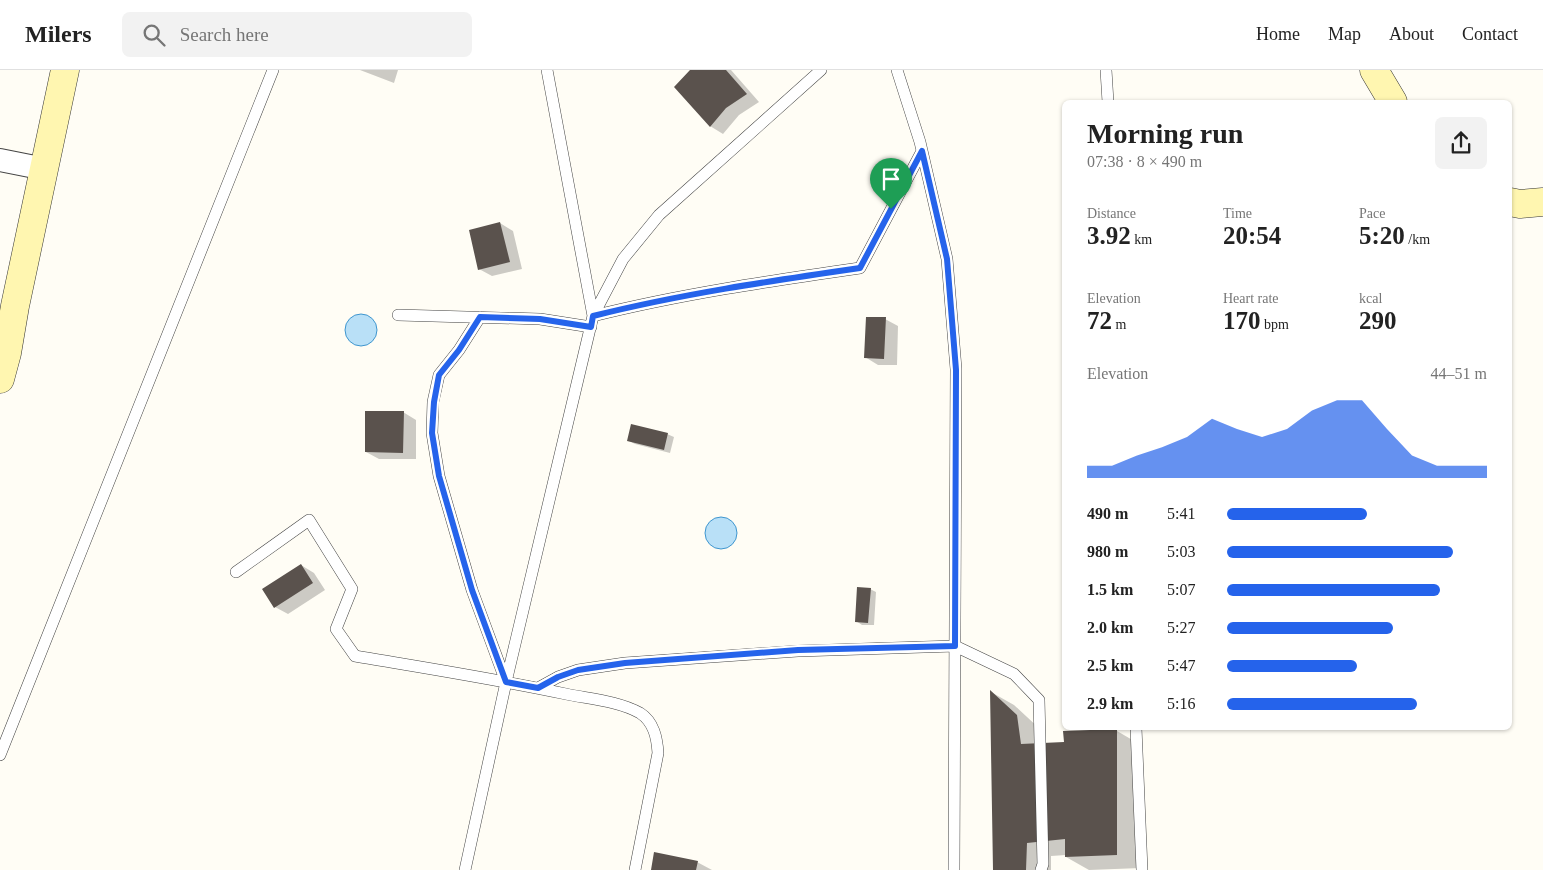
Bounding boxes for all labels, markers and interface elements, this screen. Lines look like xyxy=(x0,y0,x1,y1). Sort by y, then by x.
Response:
search box xyxy=(122,12,472,57)
text: Milers xyxy=(25,21,92,47)
icon: search xyxy=(140,21,168,49)
text: Search here xyxy=(180,24,269,45)
text: Home xyxy=(1256,24,1300,44)
text: Map xyxy=(1328,24,1361,44)
text: About xyxy=(1389,24,1434,44)
text: Contact xyxy=(1462,24,1518,44)
button: share xyxy=(1435,117,1487,169)
text: Morning run xyxy=(1087,118,1243,149)
text: 07:38 · 8 × 490 m xyxy=(1087,153,1202,170)
pin xyxy=(870,158,912,209)
icon: arrive xyxy=(877,165,905,193)
text: Distance xyxy=(1087,206,1136,221)
text: Time xyxy=(1223,206,1252,221)
text: Pace xyxy=(1359,206,1385,221)
text: 3.92 xyxy=(1087,222,1131,249)
text: 20:54 xyxy=(1223,222,1281,249)
text: 5:20 xyxy=(1359,222,1405,249)
text: km xyxy=(1131,232,1152,247)
text: /km xyxy=(1405,232,1430,247)
text: Elevation xyxy=(1087,291,1141,306)
text: Heart rate xyxy=(1223,291,1279,306)
text: kcal xyxy=(1359,291,1382,306)
text: 72 xyxy=(1087,307,1112,334)
text: 170 xyxy=(1223,307,1261,334)
text: 290 xyxy=(1359,307,1397,334)
text: m xyxy=(1112,317,1126,332)
text: bpm xyxy=(1261,317,1289,332)
text: Elevation xyxy=(1087,365,1148,382)
text: 44–51 m xyxy=(1431,365,1487,382)
text: 490 m xyxy=(1087,505,1128,522)
text: 5:41 xyxy=(1167,505,1195,522)
text: 980 m xyxy=(1087,543,1128,560)
text: 5:03 xyxy=(1167,543,1195,560)
text: 1.5 km xyxy=(1087,581,1133,598)
text: 5:07 xyxy=(1167,581,1195,598)
text: 2.0 km xyxy=(1087,619,1133,636)
text: 5:27 xyxy=(1167,619,1195,636)
text: 2.5 km xyxy=(1087,657,1133,674)
text: 5:47 xyxy=(1167,657,1195,674)
text: 2.9 km xyxy=(1087,695,1133,712)
text: 5:16 xyxy=(1167,695,1195,712)

